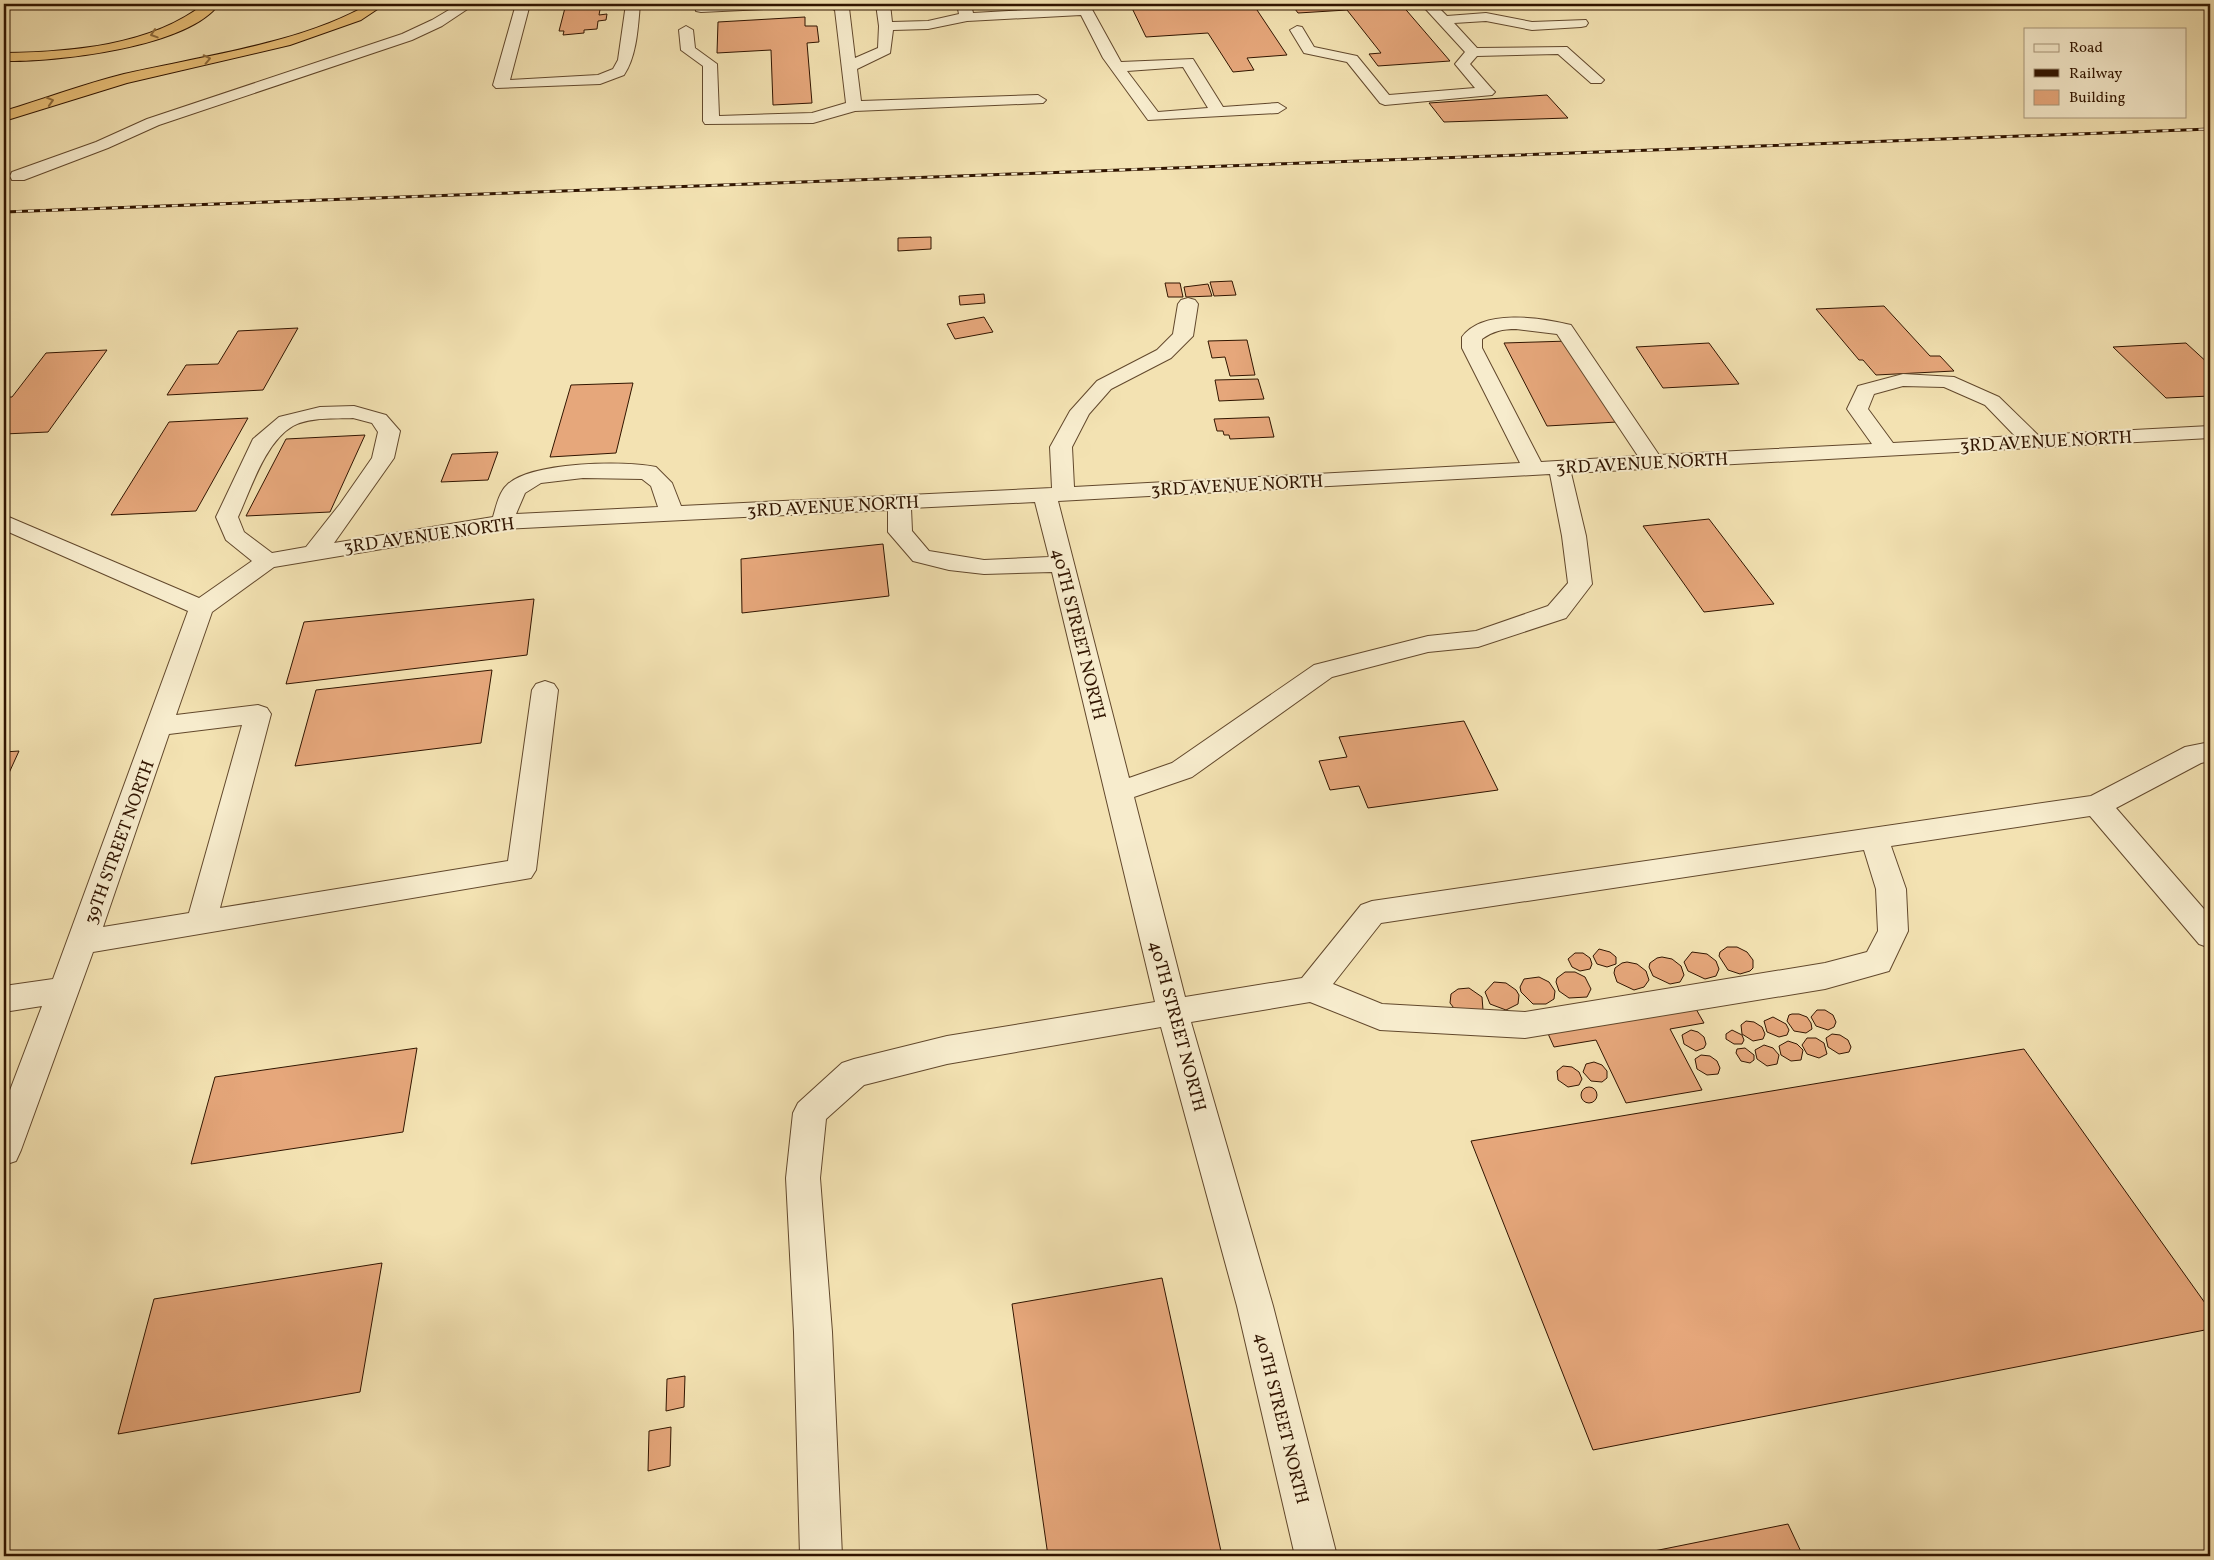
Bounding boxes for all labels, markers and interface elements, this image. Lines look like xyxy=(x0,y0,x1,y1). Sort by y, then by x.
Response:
one-way arrow xyxy=(150,28,158,38)
legend xyxy=(2024,28,2186,118)
text: Road xyxy=(2069,38,2103,59)
one-way arrow xyxy=(202,54,211,64)
text: Railway xyxy=(2069,64,2122,85)
text: Building xyxy=(2069,88,2126,109)
one-way arrow xyxy=(45,97,54,107)
street label: 3RD AVENUE NORTH xyxy=(1959,426,2133,459)
street label: 3RD AVENUE NORTH xyxy=(1555,448,1729,481)
street label: 3RD AVENUE NORTH xyxy=(1150,470,1324,503)
street label: 3RD AVENUE NORTH xyxy=(746,491,920,524)
street label: 3RD AVENUE NORTH xyxy=(342,512,516,561)
street label: 40TH STREET NORTH xyxy=(1044,546,1111,723)
street label: 39TH STREET NORTH xyxy=(79,757,162,928)
street label: 40TH STREET NORTH xyxy=(1142,938,1211,1115)
street label: 40TH STREET NORTH xyxy=(1247,1330,1314,1507)

